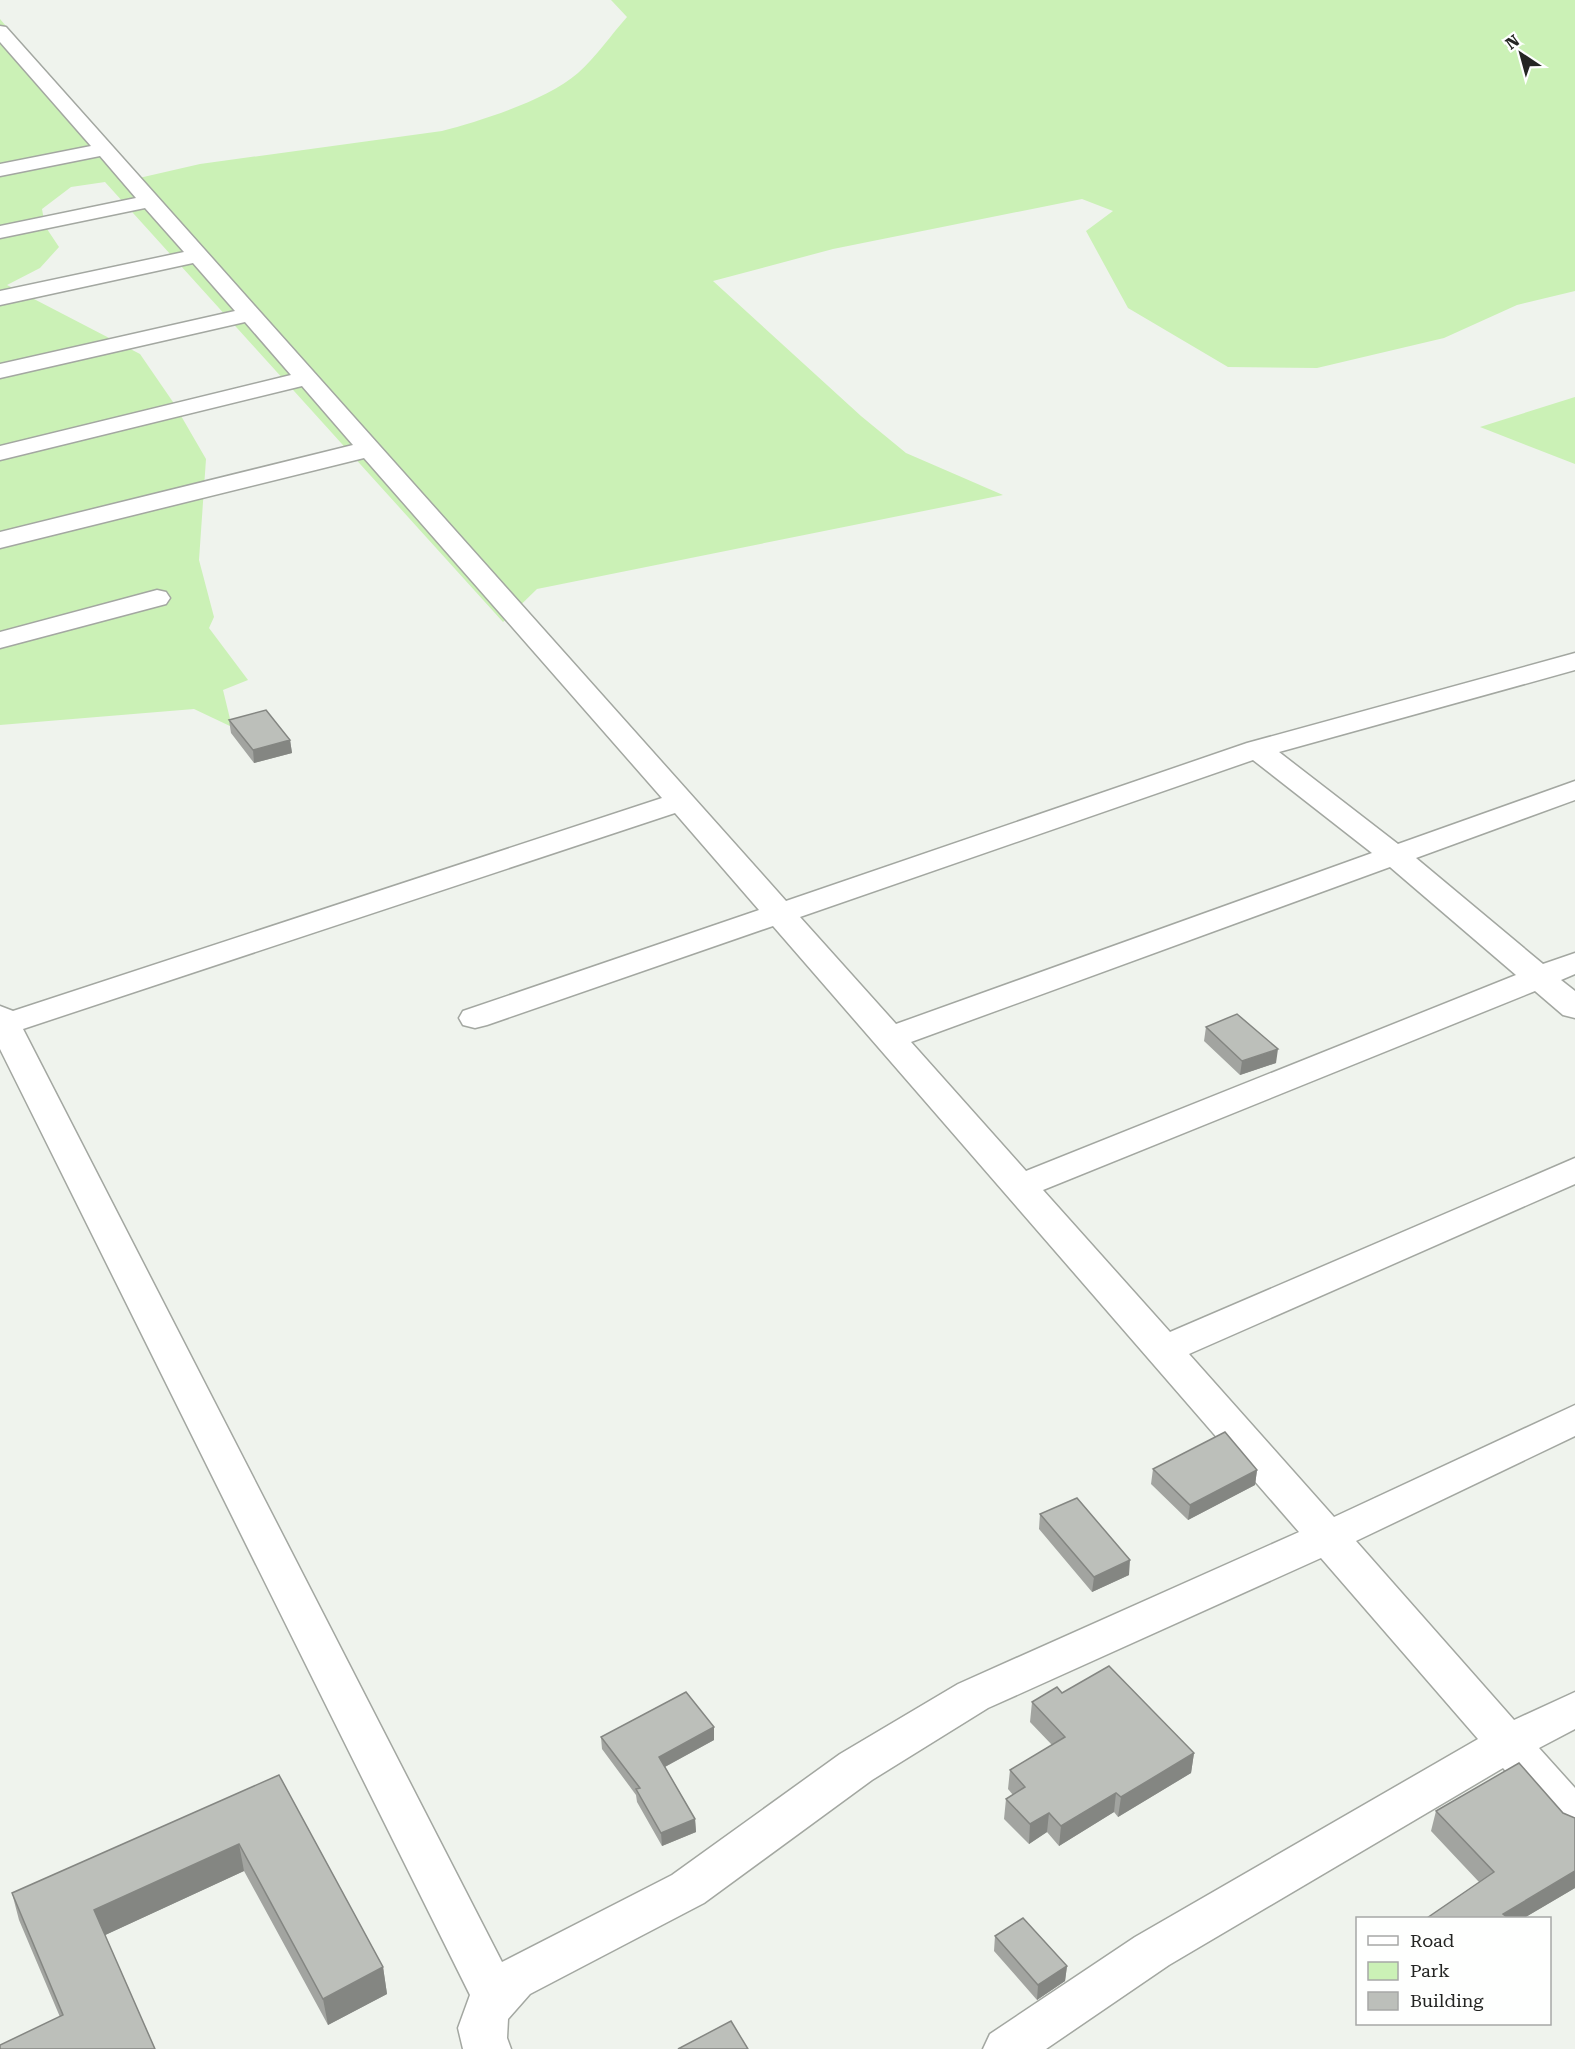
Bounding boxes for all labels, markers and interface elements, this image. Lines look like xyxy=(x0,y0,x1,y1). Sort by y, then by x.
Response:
north arrow xyxy=(1491,24,1551,84)
text: N xyxy=(1502,31,1523,54)
legend xyxy=(1356,1917,1551,2025)
text: Road xyxy=(1410,1930,1455,1951)
text: Park xyxy=(1410,1960,1450,1981)
text: Building xyxy=(1410,1990,1484,2011)

